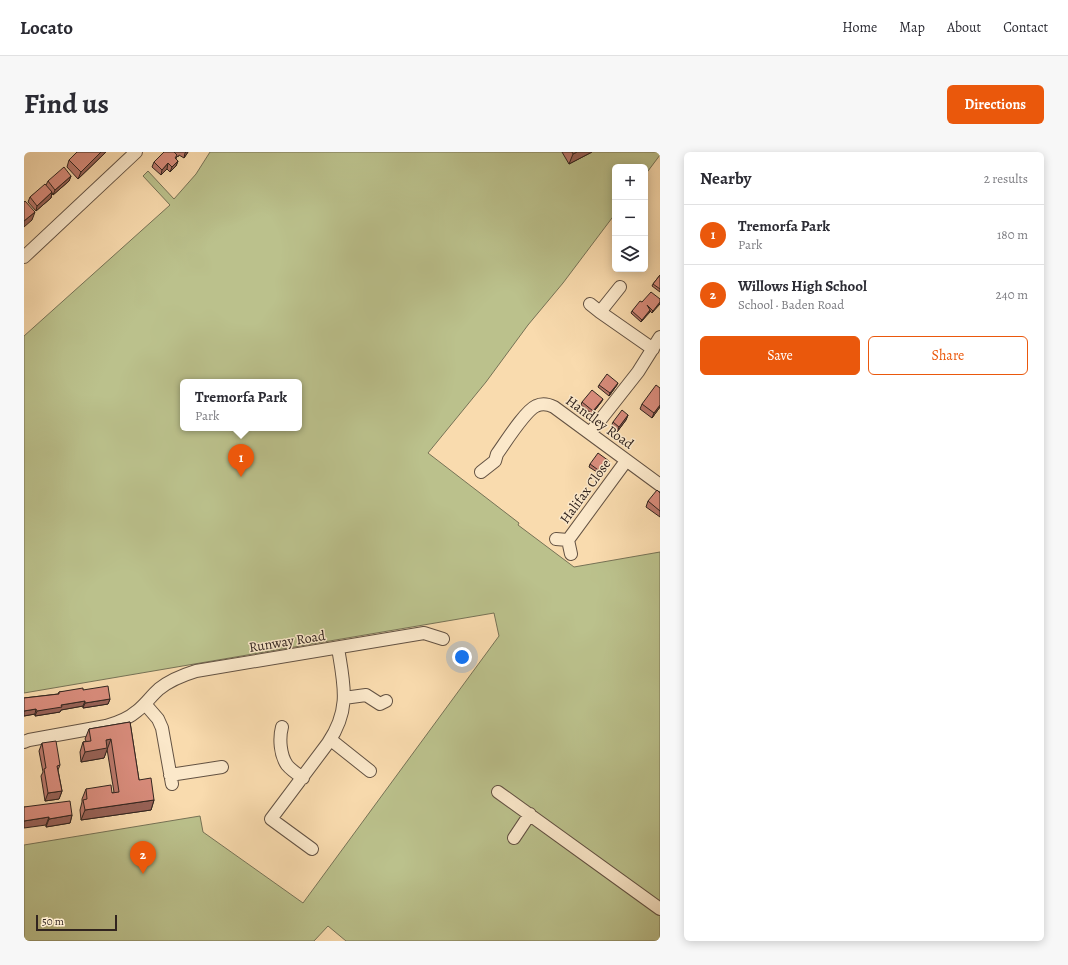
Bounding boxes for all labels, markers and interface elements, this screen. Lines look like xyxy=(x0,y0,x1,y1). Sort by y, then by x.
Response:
text: Locato xyxy=(20,15,73,41)
text: Home xyxy=(842,18,877,37)
text: Map xyxy=(899,18,925,37)
text: About xyxy=(947,18,981,37)
text: Contact xyxy=(1003,18,1048,37)
text: Find us xyxy=(24,85,109,123)
button: Directions xyxy=(947,85,1044,124)
map controls xyxy=(612,164,648,272)
button: + xyxy=(612,164,648,200)
text: Nearby xyxy=(700,167,751,190)
text: 2 results xyxy=(984,170,1028,187)
button: − xyxy=(612,200,648,236)
text: Tremorfa Park xyxy=(738,216,830,236)
text: 1 xyxy=(711,226,715,243)
text: 180 m xyxy=(997,226,1028,243)
button: layers xyxy=(612,236,648,272)
text: Park xyxy=(738,236,762,253)
text: Willows High School xyxy=(738,276,867,296)
text: 2 xyxy=(710,286,716,303)
text: 240 m xyxy=(996,286,1028,303)
text: School · Baden Road xyxy=(738,296,844,313)
button: Save xyxy=(700,336,860,375)
button: Share xyxy=(868,336,1028,375)
popup xyxy=(180,379,302,431)
text: Tremorfa Park xyxy=(195,387,287,407)
street label: Handley Road xyxy=(562,391,638,454)
text: Park xyxy=(195,407,219,424)
pin: 1 xyxy=(228,444,254,477)
street label: Halifax Close xyxy=(555,455,615,527)
street label: Runway Road xyxy=(247,626,327,657)
your location xyxy=(452,647,472,667)
pin: 2 xyxy=(130,841,156,874)
scale bar xyxy=(36,913,117,932)
text: 50 m xyxy=(42,914,64,929)

